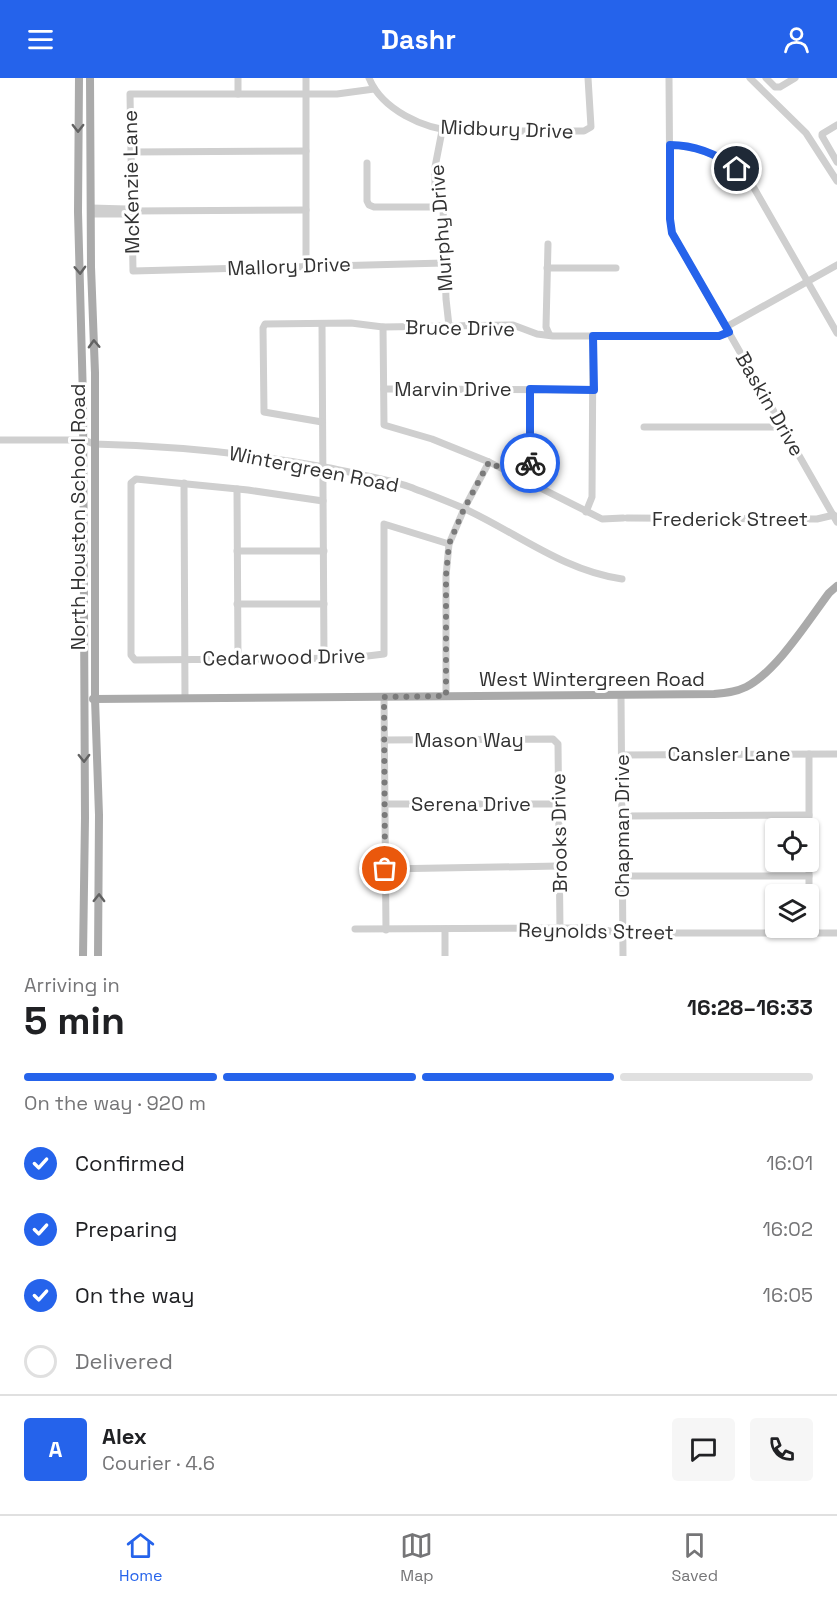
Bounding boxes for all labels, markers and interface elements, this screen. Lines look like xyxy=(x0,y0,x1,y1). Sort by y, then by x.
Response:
text: Dashr xyxy=(381,22,456,57)
icon: menu xyxy=(24,23,57,56)
icon: person xyxy=(780,23,813,56)
street label: McKenzie Lane xyxy=(117,110,145,254)
street label: Midbury Drive xyxy=(440,114,574,144)
one-way arrow xyxy=(72,123,84,132)
pin xyxy=(711,143,762,194)
icon: home xyxy=(720,152,753,185)
street label: Murphy Drive xyxy=(424,164,458,292)
street label: Mallory Drive xyxy=(227,251,351,281)
one-way arrow xyxy=(73,266,86,275)
street label: Bruce Drive xyxy=(405,314,515,342)
one-way arrow xyxy=(88,339,100,348)
street label: Baskin Drive xyxy=(730,347,810,461)
street label: Marvin Drive xyxy=(394,376,512,402)
street label: North Houston School Road xyxy=(65,384,91,650)
courier xyxy=(500,433,560,493)
street label: Wintergreen Road xyxy=(227,440,401,498)
icon: bike xyxy=(514,447,547,480)
street label: Frederick Street xyxy=(652,506,808,532)
street label: Cedarwood Drive xyxy=(202,643,366,671)
street label: West Wintergreen Road xyxy=(479,666,705,692)
street label: Mason Way xyxy=(414,727,524,753)
street label: Cansler Lane xyxy=(667,741,791,767)
one-way arrow xyxy=(78,753,91,762)
street label: Chapman Drive xyxy=(609,754,635,898)
street label: Brooks Drive xyxy=(545,773,573,893)
street label: Serena Drive xyxy=(411,791,531,817)
map controls xyxy=(765,818,819,938)
button: locate xyxy=(765,818,819,872)
pin xyxy=(359,843,410,894)
icon: bag xyxy=(368,852,401,885)
button: layers xyxy=(765,884,819,938)
one-way arrow xyxy=(92,893,105,902)
street label: Reynolds Street xyxy=(518,917,674,945)
text: Arriving in xyxy=(24,972,120,998)
text: 16:28–16:33 xyxy=(687,993,813,1021)
text: 5 min xyxy=(24,996,125,1045)
text: On the way · 920 m xyxy=(24,1090,206,1116)
icon: check xyxy=(24,1147,57,1180)
text: Confirmed xyxy=(75,1149,185,1177)
text: 16:01 xyxy=(766,1150,813,1176)
icon: check xyxy=(24,1213,57,1246)
text: Preparing xyxy=(75,1215,177,1243)
text: 16:02 xyxy=(762,1216,813,1242)
icon: check xyxy=(24,1279,57,1312)
text: On the way xyxy=(75,1281,194,1309)
text: 16:05 xyxy=(763,1282,813,1308)
text: Delivered xyxy=(75,1347,173,1375)
button: chat xyxy=(672,1418,735,1481)
button: phone xyxy=(750,1418,813,1481)
text: Alex xyxy=(102,1422,147,1450)
text: A xyxy=(49,1435,62,1463)
text: Courier · 4.6 xyxy=(102,1450,215,1476)
tab: Home xyxy=(119,1529,163,1586)
tab: Map xyxy=(400,1529,434,1586)
tab: Saved xyxy=(671,1529,718,1586)

